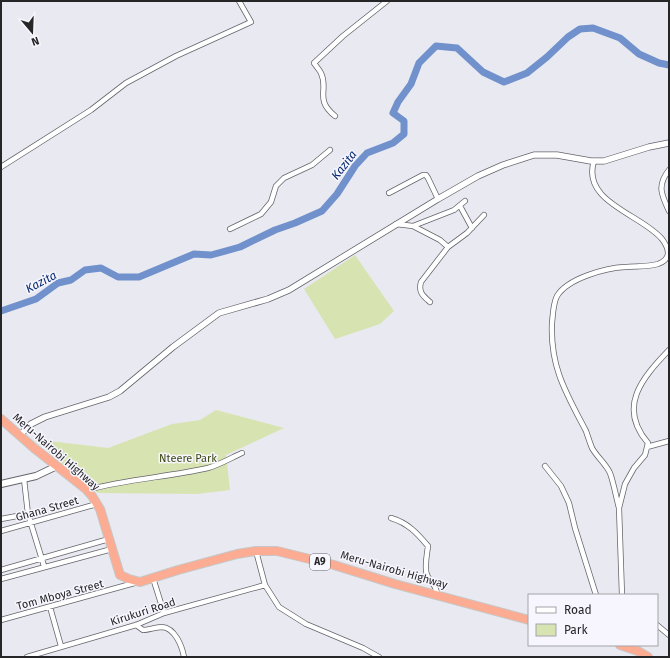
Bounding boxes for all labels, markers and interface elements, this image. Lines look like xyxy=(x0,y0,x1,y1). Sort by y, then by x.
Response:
north arrow xyxy=(12,12,52,52)
text: N xyxy=(30,34,41,48)
water label: Kazita xyxy=(328,148,360,182)
water label: Kazita xyxy=(23,268,59,296)
street label: Meru-Nairobi Highway xyxy=(10,411,103,494)
park label: Nteere Park xyxy=(159,452,217,465)
street label: Ghana Street xyxy=(14,494,80,524)
street label: Meru-Nairobi Highway xyxy=(339,548,450,592)
road number: A9 xyxy=(310,554,330,570)
street label: Tom Mboya Street xyxy=(15,577,105,613)
legend xyxy=(528,594,658,646)
street label: Kirukuri Road xyxy=(109,595,177,629)
text: Road xyxy=(564,603,592,617)
text: Park xyxy=(564,623,588,637)

